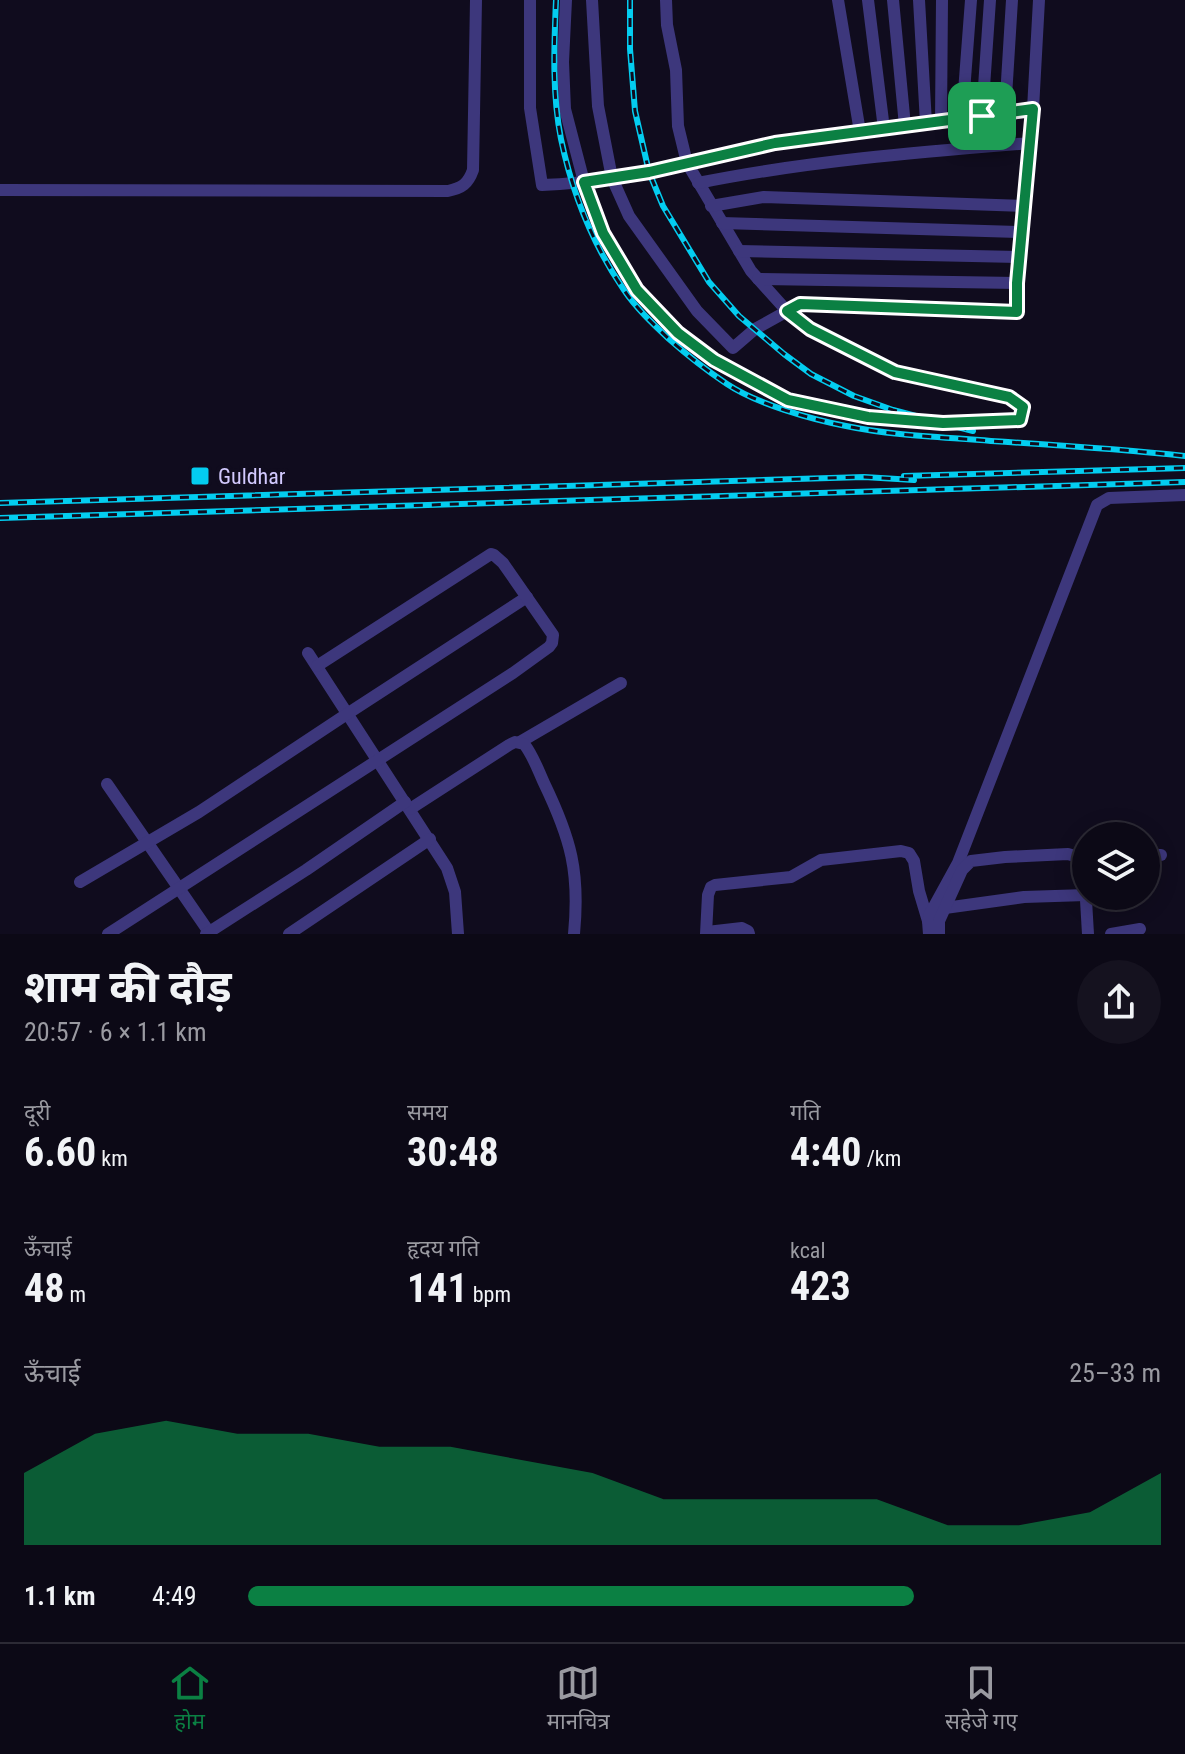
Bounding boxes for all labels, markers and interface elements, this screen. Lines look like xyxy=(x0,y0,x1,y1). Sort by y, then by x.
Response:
pin xyxy=(948,82,1016,150)
icon: arrive xyxy=(960,94,1004,138)
place label: Guldhar xyxy=(218,464,286,489)
marker: Guldhar xyxy=(189,465,211,487)
map controls xyxy=(1072,822,1160,910)
button: layers xyxy=(1072,822,1160,910)
button: share xyxy=(1077,960,1161,1044)
text: शाम की दौड़ xyxy=(24,961,232,1013)
text: 20:57 · 6 × 1.1 km xyxy=(24,1017,206,1047)
text: दूरी xyxy=(24,1100,50,1125)
text: समय xyxy=(407,1100,448,1125)
text: गति xyxy=(790,1100,821,1125)
text: 6.60 xyxy=(24,1129,96,1176)
text: 30:48 xyxy=(407,1129,499,1176)
text: 4:40 xyxy=(790,1129,862,1176)
text: km xyxy=(96,1146,128,1171)
text: /km xyxy=(862,1146,901,1171)
text: ऊँचाई xyxy=(24,1236,72,1261)
text: हृदय गति xyxy=(407,1236,479,1261)
text: kcal xyxy=(790,1238,825,1263)
text: 423 xyxy=(790,1263,851,1310)
text: 48 xyxy=(24,1265,64,1312)
text: 141 xyxy=(407,1265,468,1312)
text: m xyxy=(64,1282,86,1307)
text: bpm xyxy=(468,1282,511,1307)
text: ऊँचाई xyxy=(24,1358,80,1388)
text: 25–33 m xyxy=(1069,1358,1161,1388)
text: 1.1 km xyxy=(24,1581,96,1611)
text: 4:49 xyxy=(152,1581,197,1611)
tab: होम xyxy=(168,1661,212,1738)
tab: मानचित्र xyxy=(547,1661,610,1738)
tab: सहेजे गए xyxy=(945,1661,1017,1738)

